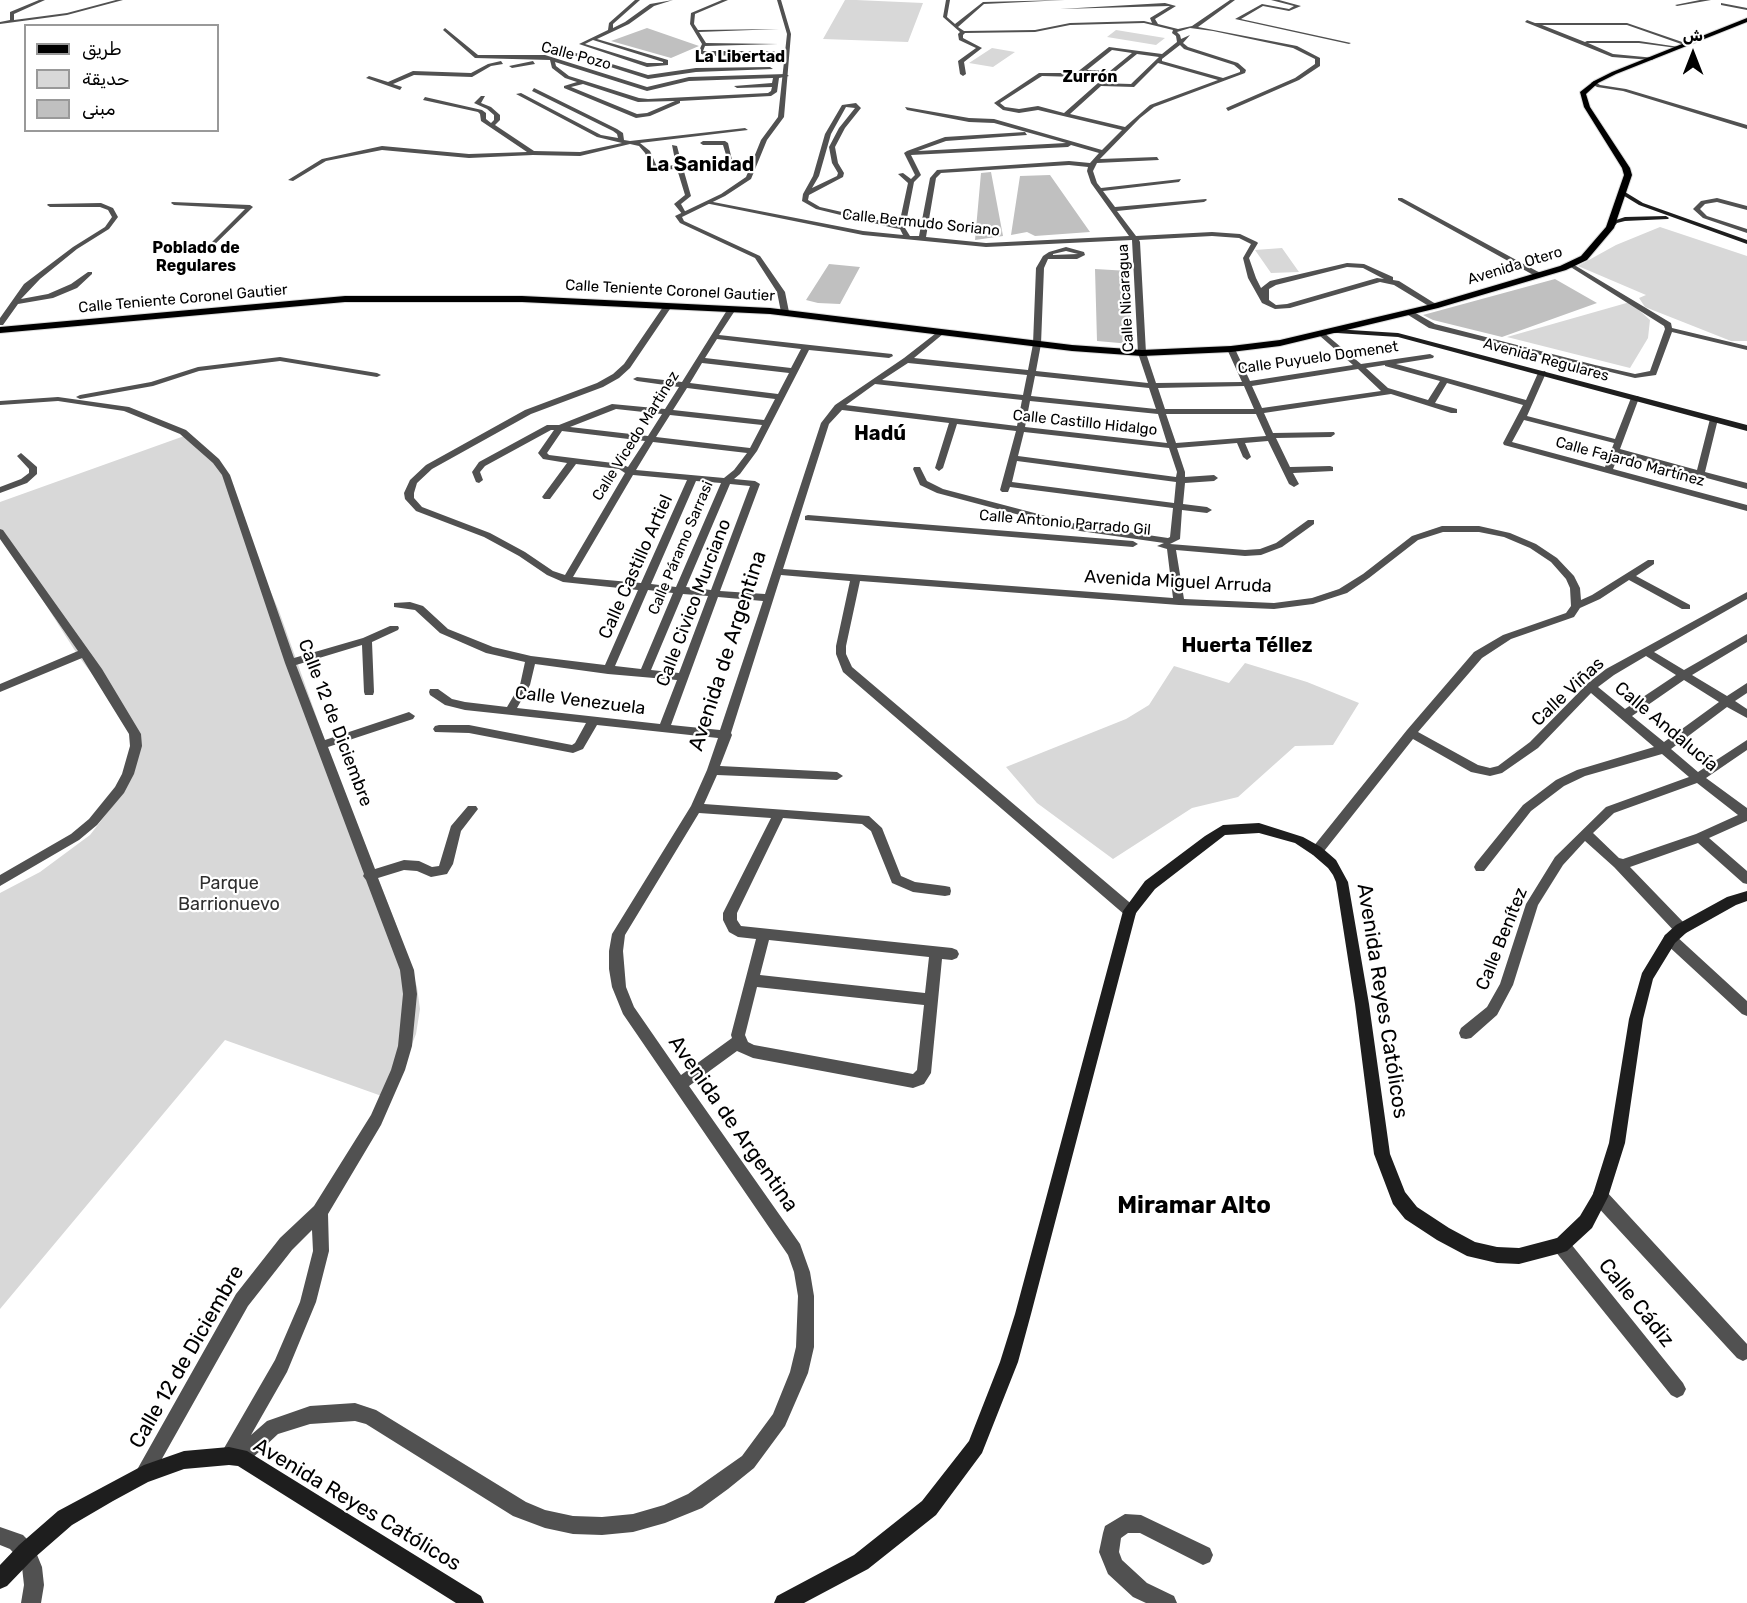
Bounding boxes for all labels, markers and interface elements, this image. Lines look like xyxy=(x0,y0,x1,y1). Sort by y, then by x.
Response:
legend xyxy=(24,24,219,132)
north arrow xyxy=(1663,24,1723,84)
text: ش xyxy=(1683,26,1703,45)
text: طريق xyxy=(82,38,122,60)
street label: Calle Pozo xyxy=(539,38,613,74)
district label: La Libertad xyxy=(695,47,785,67)
district label: Zurrón xyxy=(1062,67,1118,87)
text: حديقة xyxy=(82,68,129,90)
text: مبنى xyxy=(82,98,116,120)
district label: La Sanidad xyxy=(646,153,754,177)
street label: Calle Bermudo Soriano xyxy=(841,206,1001,240)
district label: Poblado de Regulares xyxy=(152,238,240,276)
street label: Calle Nicaragua xyxy=(1114,243,1138,353)
street label: Avenida Otero xyxy=(1465,243,1565,289)
street label: Calle Teniente Coronel Gautier xyxy=(565,277,775,305)
street label: Calle Teniente Coronel Gautier xyxy=(78,281,288,317)
street label: Avenida Regulares xyxy=(1481,335,1611,385)
street label: Calle Puyuelo Domenet xyxy=(1237,338,1399,378)
street label: Calle Vicedo Martinez xyxy=(589,368,683,504)
street label: Calle Castillo Hidalgo xyxy=(1012,406,1158,440)
district label: Hadú xyxy=(854,422,906,446)
street label: Calle Fajardo Martínez xyxy=(1553,433,1707,491)
street label: Calle Páramo Sarrasi xyxy=(645,479,717,617)
street label: Calle Castillo Artiel xyxy=(594,491,678,643)
street label: Calle Antonio Parrado Gil xyxy=(978,507,1152,539)
street label: Calle Civico Murciano xyxy=(652,516,736,690)
street label: Avenida de Argentina xyxy=(684,548,772,754)
street label: Avenida Miguel Arruda xyxy=(1084,566,1272,598)
district label: Huerta Téllez xyxy=(1181,634,1313,658)
street label: Calle 12 de Diciembre xyxy=(293,636,377,810)
street label: Calle Viñas xyxy=(1527,653,1609,731)
street label: Calle Andalucía xyxy=(1610,678,1722,776)
street label: Calle Venezuela xyxy=(513,682,647,720)
park label: Parque Barrionuevo xyxy=(178,873,280,916)
street label: Avenida Reyes Católicos xyxy=(1351,882,1413,1120)
street label: Calle Benítez xyxy=(1472,885,1532,993)
street label: Avenida de Argentina xyxy=(663,1031,803,1217)
district label: Miramar Alto xyxy=(1117,1192,1271,1220)
street label: Calle Cádiz xyxy=(1593,1254,1679,1352)
street label: Calle 12 de Diciembre xyxy=(124,1261,250,1453)
street label: Avenida Reyes Católicos xyxy=(249,1433,465,1577)

